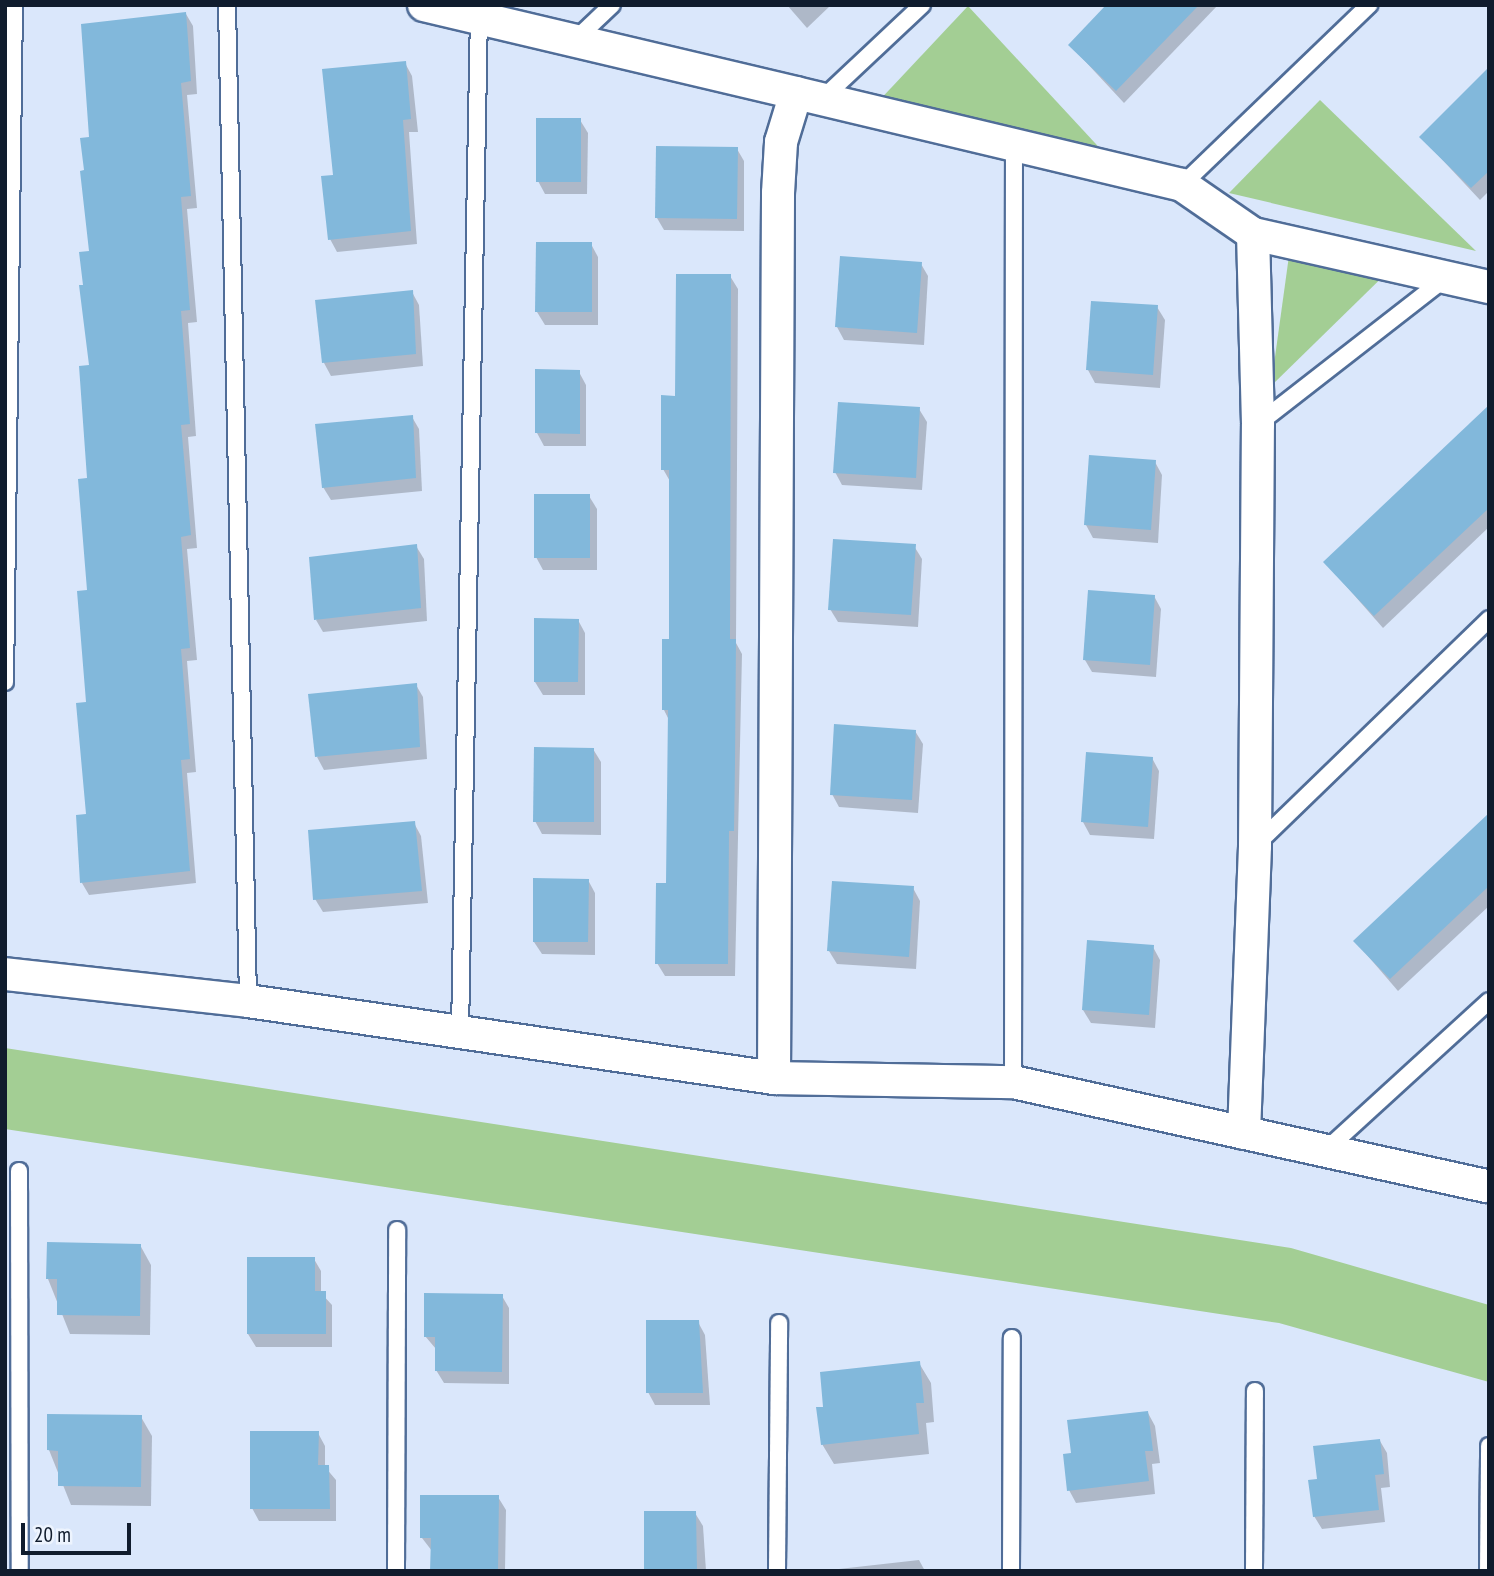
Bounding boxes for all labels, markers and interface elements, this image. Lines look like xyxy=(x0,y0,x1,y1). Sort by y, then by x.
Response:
scale bar xyxy=(24,1510,135,1554)
text: 20 m xyxy=(34,1521,71,1548)

